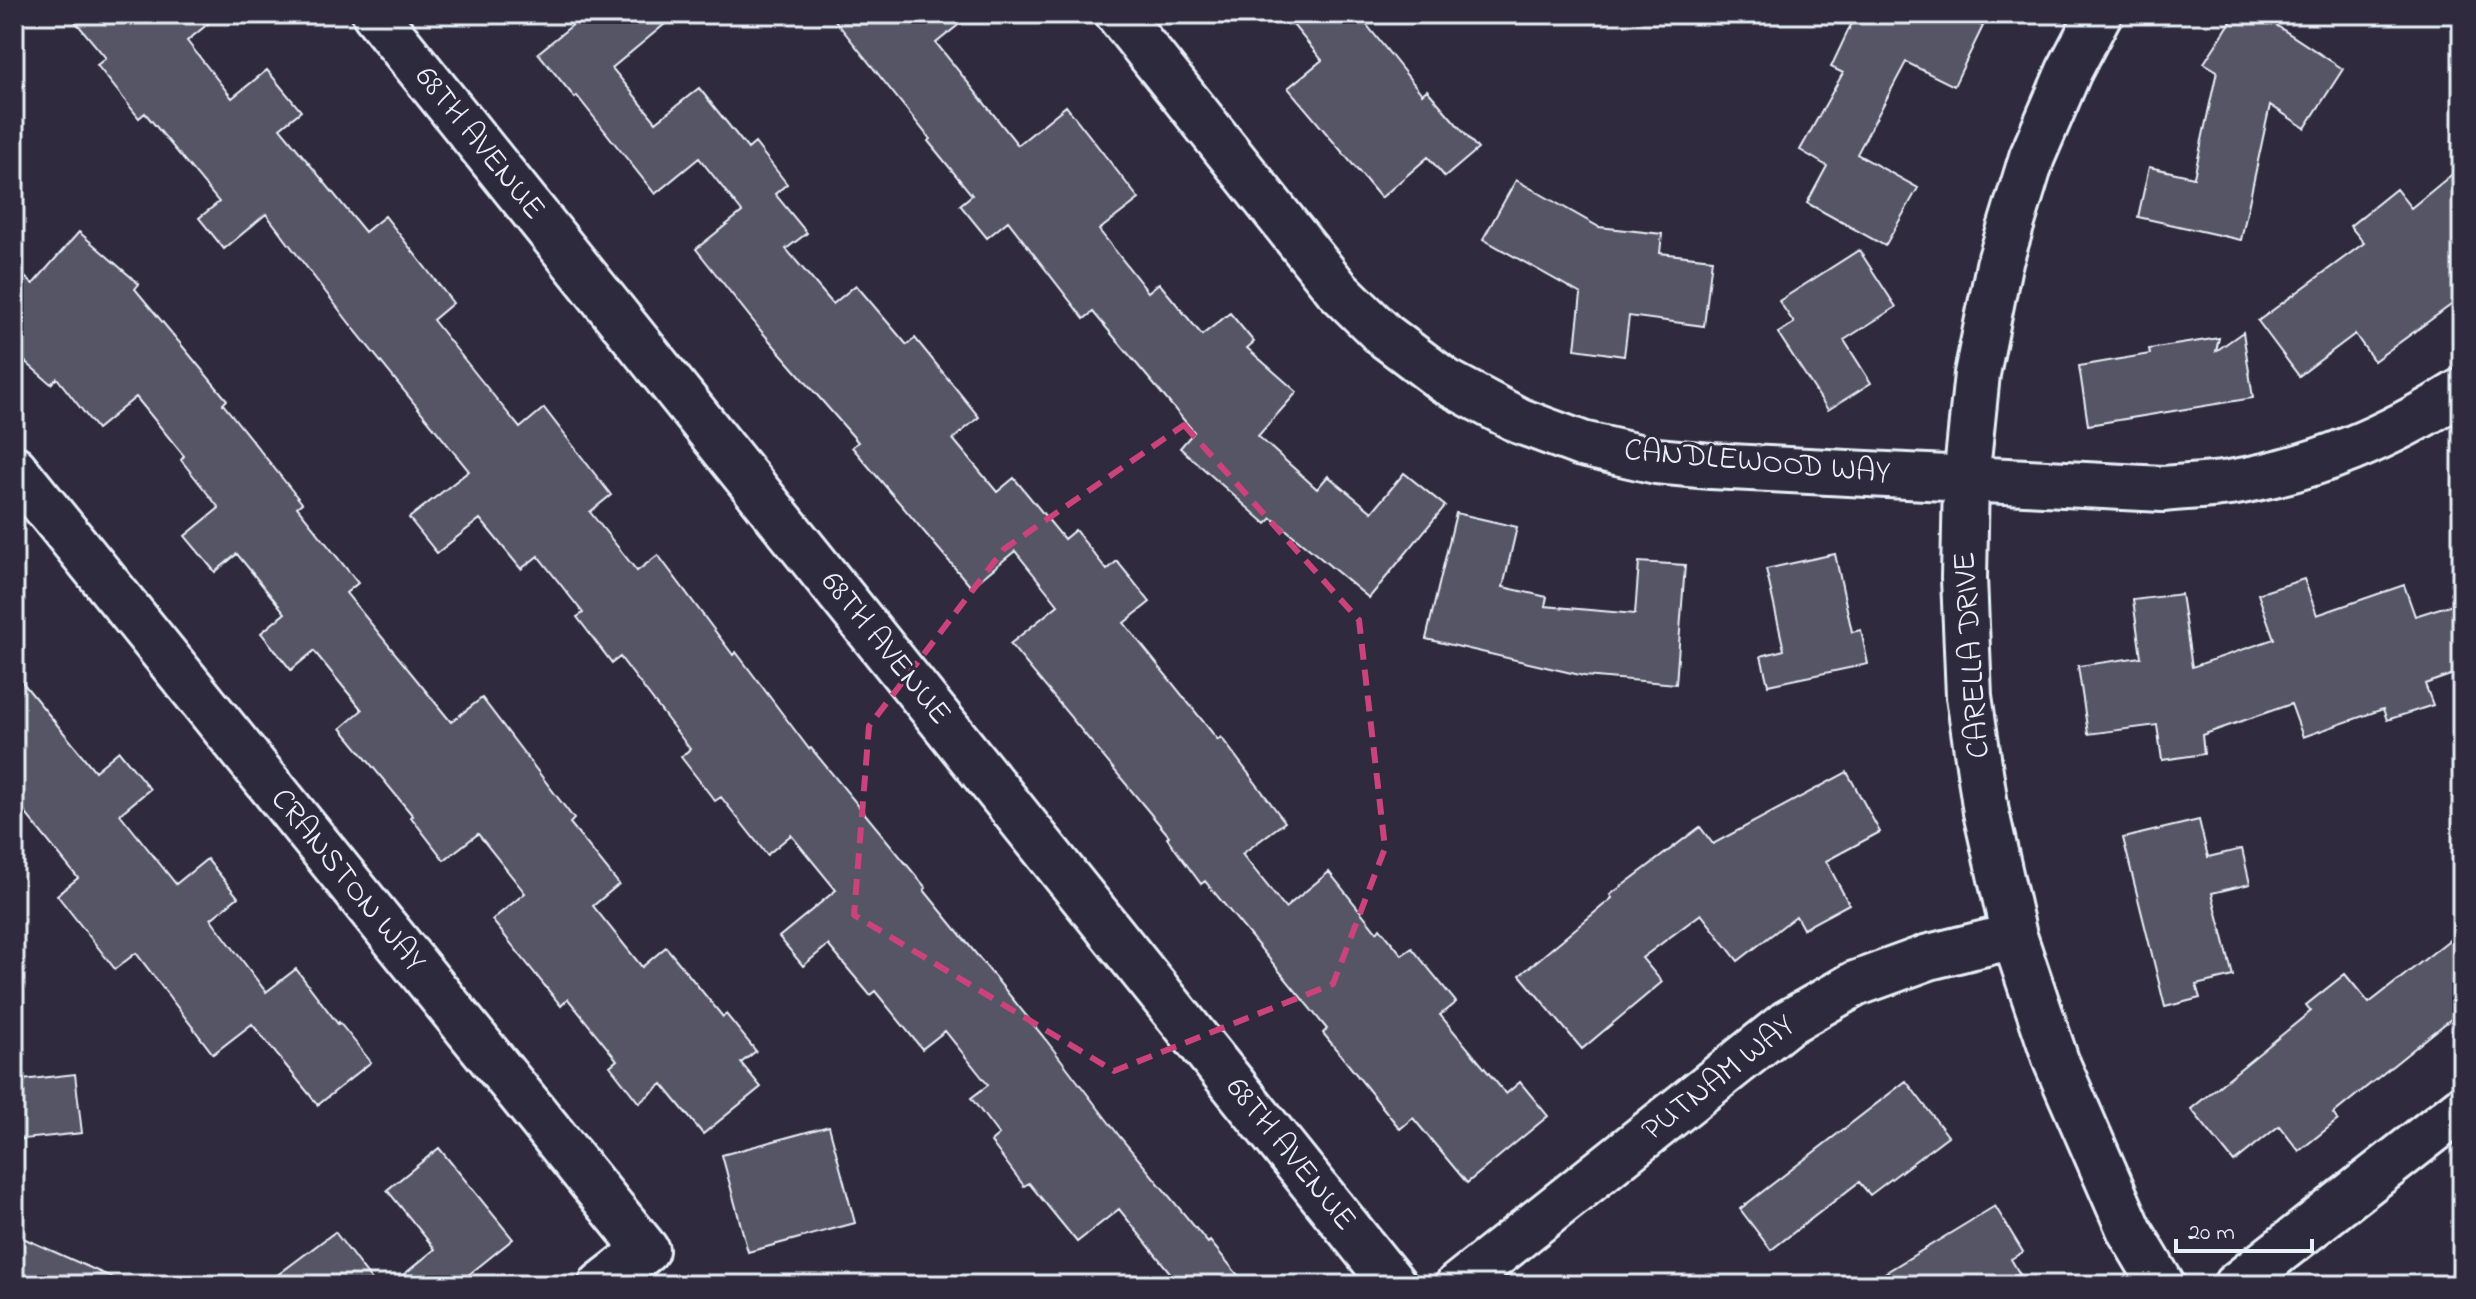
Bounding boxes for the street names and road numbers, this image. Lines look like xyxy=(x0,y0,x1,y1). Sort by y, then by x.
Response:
street label: 68TH AVENUE xyxy=(402,57,556,231)
street label: CANDLEWOOD WAY xyxy=(1622,428,1892,498)
street label: CARELLA DRIVE xyxy=(1942,550,2004,760)
street label: 68TH AVENUE xyxy=(808,562,962,736)
street label: CRANSTON WAY xyxy=(258,779,436,984)
street label: PUTNAM WAY xyxy=(1632,1004,1806,1154)
street label: 68TH AVENUE xyxy=(1213,1068,1367,1242)

